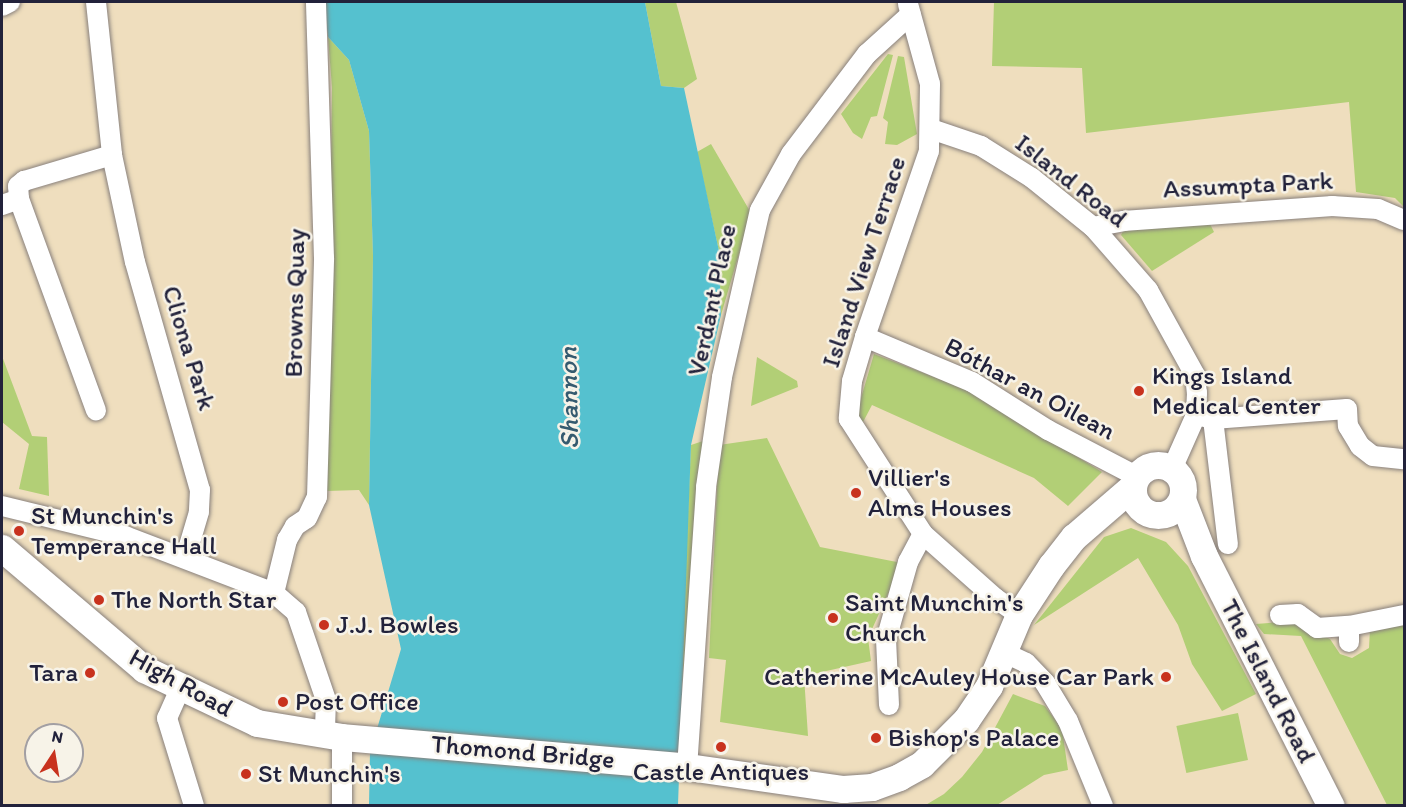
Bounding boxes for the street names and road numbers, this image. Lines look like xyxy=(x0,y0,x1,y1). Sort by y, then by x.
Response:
street label: Island Road xyxy=(1009,128,1133,234)
street label: Island View Terrace xyxy=(816,154,912,370)
street label: Assumpta Park xyxy=(1163,165,1333,205)
street label: Verdant Place xyxy=(681,221,743,379)
street label: Browns Quay xyxy=(278,228,312,378)
street label: Cliona Park xyxy=(155,282,223,414)
street label: Bóthar an Oilean xyxy=(939,331,1121,447)
street label: The Island Road xyxy=(1213,594,1323,768)
street label: High Road xyxy=(124,642,238,724)
street label: Thomond Bridge xyxy=(430,728,616,776)

